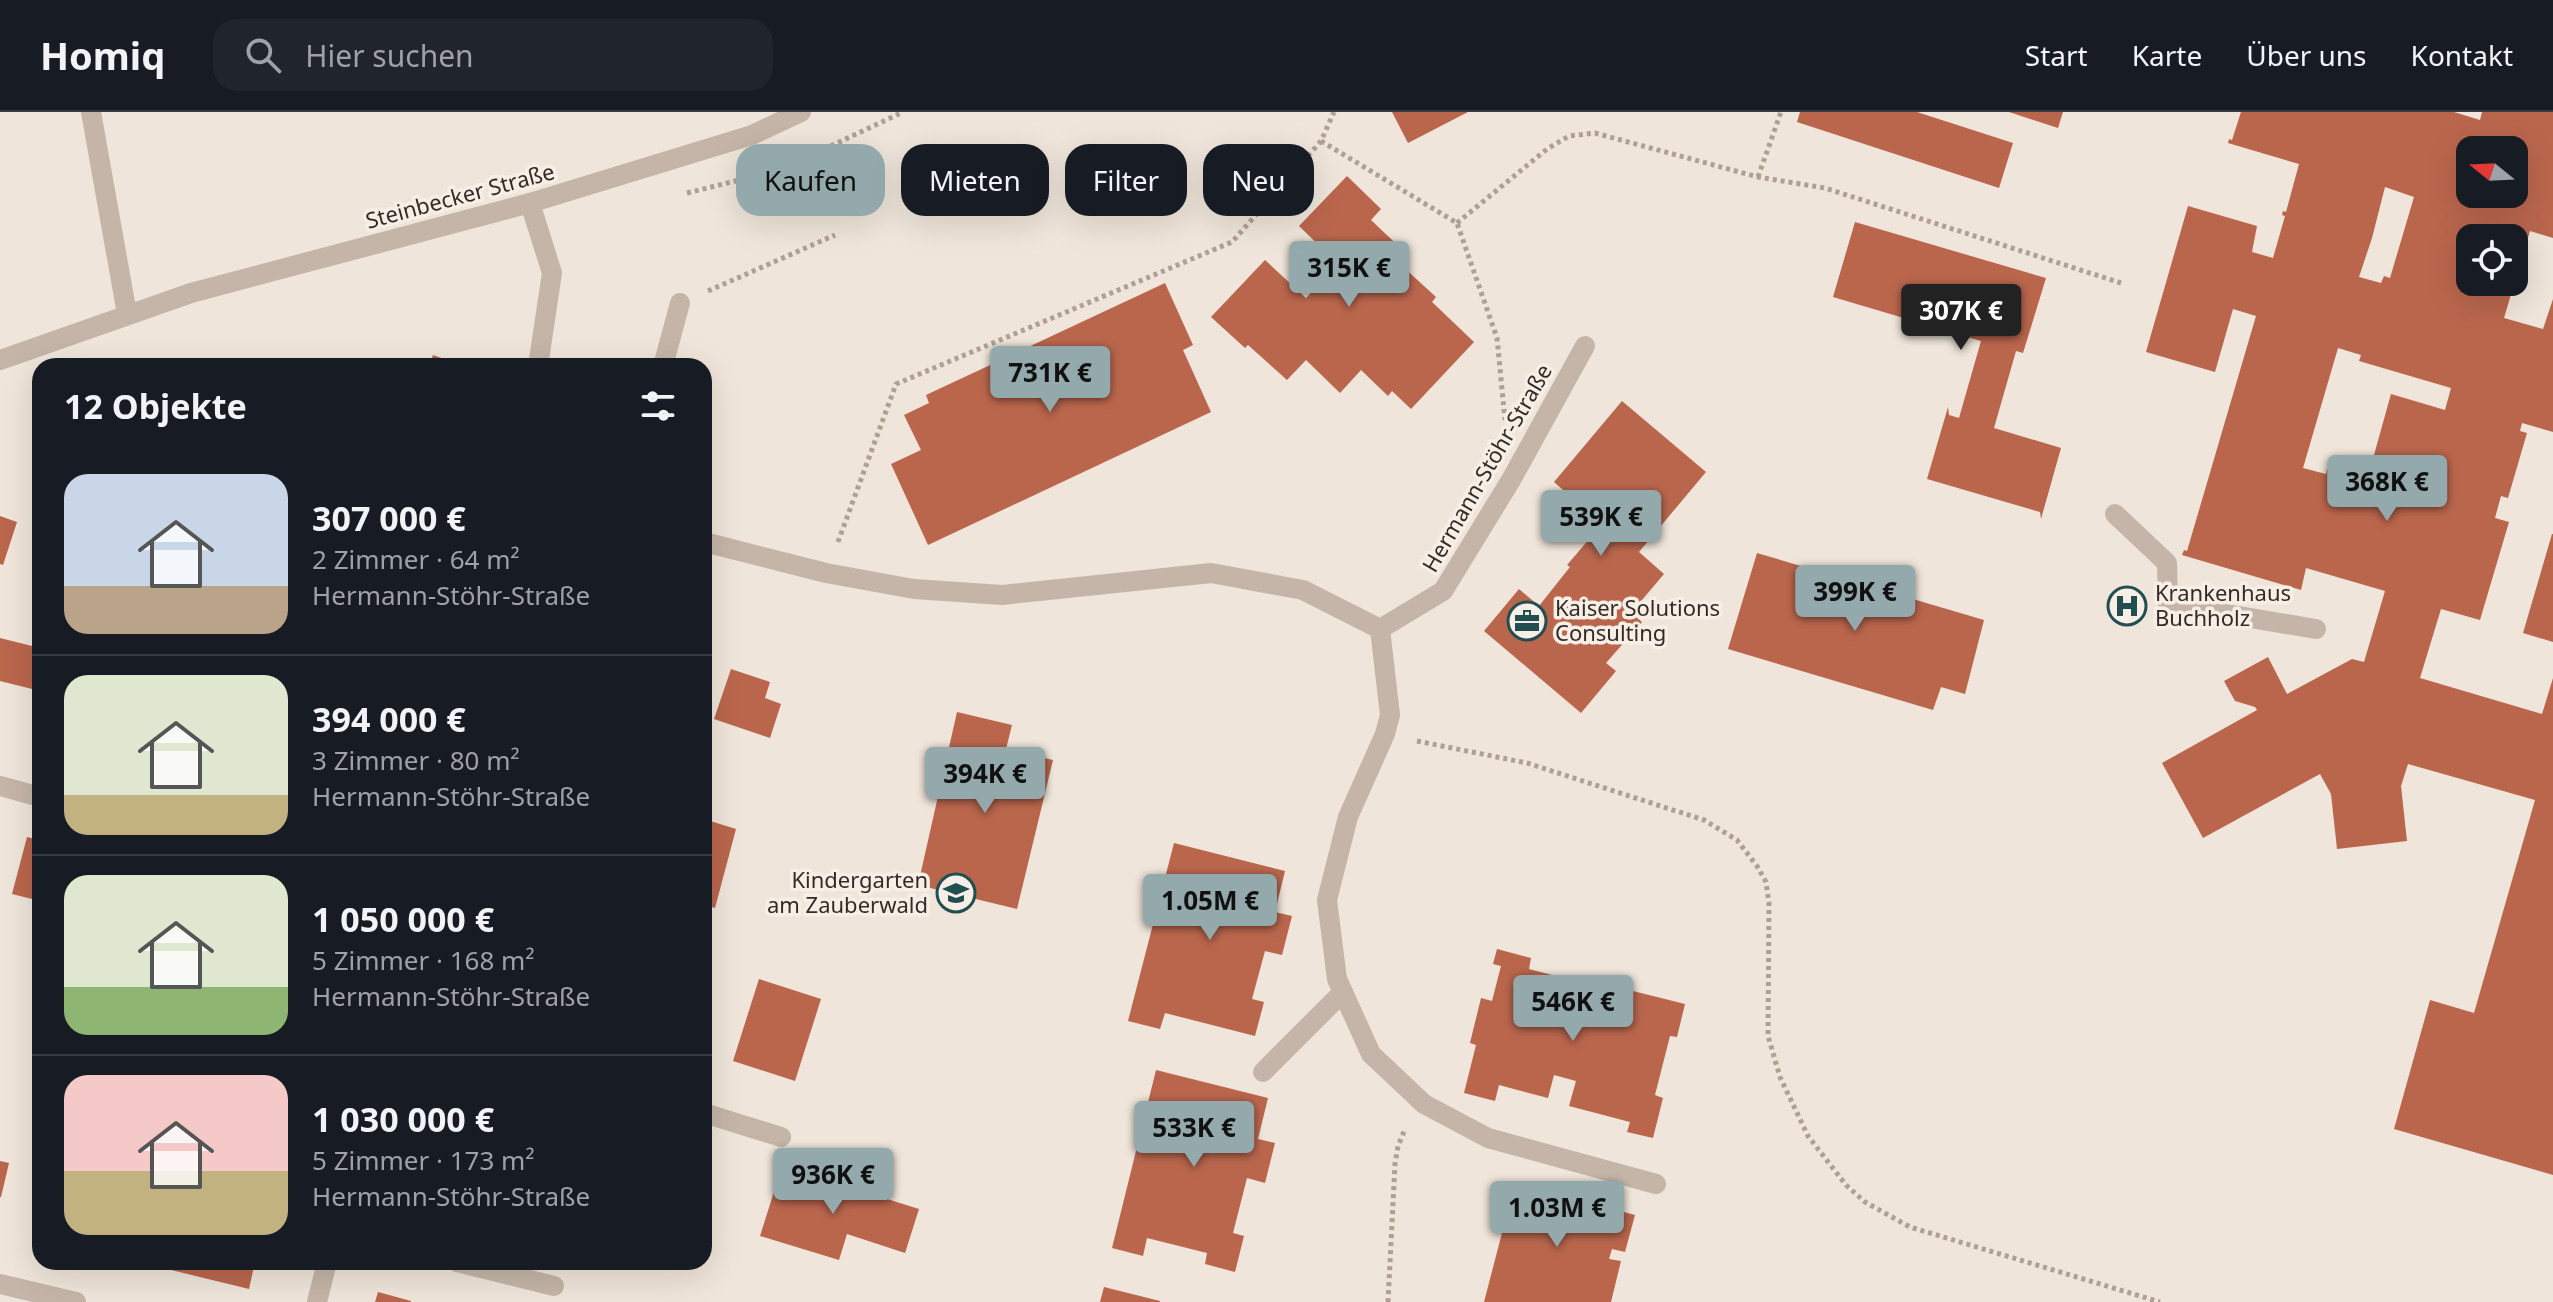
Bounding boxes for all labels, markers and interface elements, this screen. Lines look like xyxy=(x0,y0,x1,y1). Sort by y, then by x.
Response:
search box xyxy=(213,19,773,91)
text: Homiq xyxy=(40,29,165,81)
icon: search xyxy=(241,33,285,77)
text: Hier suchen xyxy=(305,35,474,76)
text: Start xyxy=(2025,36,2088,74)
text: Karte xyxy=(2132,36,2202,74)
text: Über uns xyxy=(2246,36,2367,74)
text: Kontakt xyxy=(2411,36,2513,74)
north arrow xyxy=(2456,136,2528,208)
map controls xyxy=(2456,136,2528,296)
chip: Kaufen xyxy=(736,144,885,216)
chip: Mieten xyxy=(901,144,1049,216)
chip: Filter xyxy=(1065,144,1187,216)
chip: Neu xyxy=(1203,144,1314,216)
street label: Steinbecker Straße xyxy=(362,155,558,235)
button: locate xyxy=(2456,224,2528,296)
pin: 315K € xyxy=(1284,241,1414,309)
text: 315K € xyxy=(1307,249,1391,285)
pin: 307K € xyxy=(1896,284,2026,352)
text: 307K € xyxy=(1919,292,2003,328)
pin: 731K € xyxy=(985,346,1115,414)
text: 731K € xyxy=(1008,354,1092,390)
street label: Hermann-Stöhr-Straße xyxy=(1414,358,1558,577)
text: 12 Objekte xyxy=(64,383,247,429)
icon: filters xyxy=(636,384,680,428)
pin: 368K € xyxy=(2322,455,2452,523)
text: 368K € xyxy=(2345,463,2429,499)
pin: 539K € xyxy=(1536,490,1666,558)
text: 307 000 € xyxy=(312,495,466,541)
text: 539K € xyxy=(1559,498,1643,534)
icon: home xyxy=(128,506,224,602)
text: 2 Zimmer · 64 m² xyxy=(312,541,520,577)
pin: 399K € xyxy=(1790,565,1920,633)
text: 399K € xyxy=(1813,573,1897,609)
text: Hermann-Stöhr-Straße xyxy=(312,577,590,613)
place label: Krankenhaus Buchholz xyxy=(2155,577,2291,632)
hospital icon: Krankenhaus Buchholz xyxy=(2106,585,2148,627)
place label: Kaiser Solutions Consulting xyxy=(1555,592,1720,647)
office icon: Kaiser Solutions Consulting xyxy=(1506,600,1548,642)
text: 394 000 € xyxy=(312,696,466,742)
icon: home xyxy=(128,707,224,803)
text: 3 Zimmer · 80 m² xyxy=(312,742,520,778)
pin: 394K € xyxy=(920,747,1050,815)
text: 394K € xyxy=(943,755,1027,791)
text: Hermann-Stöhr-Straße xyxy=(312,778,590,814)
place label: Kindergarten am Zauberwald xyxy=(767,864,928,919)
school or university icon: Kindergarten am Zauberwald xyxy=(935,872,977,914)
pin: 1.05M € xyxy=(1136,874,1284,942)
text: 1.05M € xyxy=(1161,882,1259,918)
text: 1 050 000 € xyxy=(312,896,494,942)
icon: home xyxy=(128,907,224,1003)
text: 5 Zimmer · 168 m² xyxy=(312,942,535,978)
pin: 546K € xyxy=(1508,975,1638,1043)
text: Hermann-Stöhr-Straße xyxy=(312,978,590,1014)
text: 546K € xyxy=(1531,983,1615,1019)
text: 1 030 000 € xyxy=(312,1096,494,1142)
pin: 533K € xyxy=(1129,1101,1259,1169)
icon: home xyxy=(128,1107,224,1203)
text: 533K € xyxy=(1152,1109,1236,1145)
text: 5 Zimmer · 173 m² xyxy=(312,1142,535,1178)
pin: 936K € xyxy=(768,1148,898,1216)
text: 936K € xyxy=(791,1156,875,1192)
text: Hermann-Stöhr-Straße xyxy=(312,1178,590,1214)
pin: 1.03M € xyxy=(1483,1181,1631,1249)
text: 1.03M € xyxy=(1508,1189,1606,1225)

